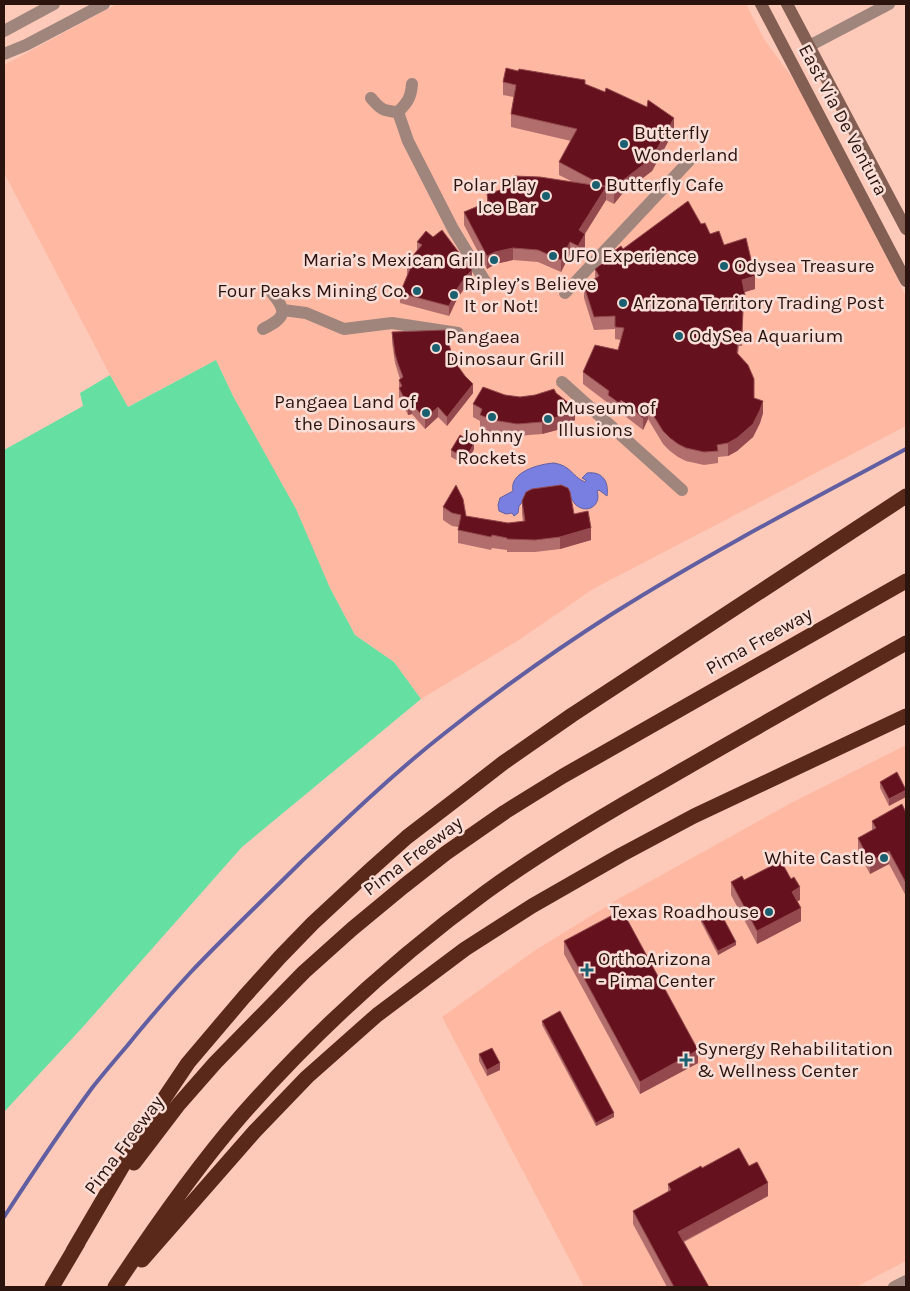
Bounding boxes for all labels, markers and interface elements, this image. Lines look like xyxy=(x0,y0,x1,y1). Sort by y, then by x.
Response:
street label: East Via De Ventura xyxy=(794,41,892,199)
place label: Butterfly Wonderland xyxy=(634,122,739,166)
marker: Butterfly Wonderland xyxy=(618,138,630,150)
place label: Polar Play Ice Bar xyxy=(453,174,536,218)
place label: Butterfly Cafe xyxy=(606,174,724,196)
marker: Butterfly Cafe xyxy=(590,179,602,191)
marker: Polar Play Ice Bar xyxy=(540,190,552,202)
place label: UFO Experience xyxy=(563,245,697,267)
place label: Maria’s Mexican Grill xyxy=(303,249,484,271)
marker: UFO Experience xyxy=(547,250,559,262)
marker: Maria’s Mexican Grill xyxy=(488,254,500,266)
place label: Odysea Treasure xyxy=(734,255,874,277)
marker: Odysea Treasure xyxy=(718,260,730,272)
place label: Ripley’s Believe It or Not! xyxy=(464,273,596,317)
place label: Four Peaks Mining Co. xyxy=(217,280,407,302)
marker: Four Peaks Mining Co. xyxy=(411,285,423,297)
marker: Ripley’s Believe It or Not! xyxy=(448,289,460,301)
place label: Arizona Territory Trading Post xyxy=(633,292,884,314)
marker: Arizona Territory Trading Post xyxy=(617,297,629,309)
place label: OdySea Aquarium xyxy=(689,325,843,347)
place label: Pangaea Dinosaur Grill xyxy=(446,326,565,370)
marker: OdySea Aquarium xyxy=(673,330,685,342)
marker: Pangaea Dinosaur Grill xyxy=(430,342,442,354)
place label: Pangaea Land of the Dinosaurs xyxy=(274,391,416,435)
place label: Museum of Illusions xyxy=(558,397,657,441)
marker: Pangaea Land of the Dinosaurs xyxy=(420,407,432,419)
marker: Johnny Rockets xyxy=(486,411,498,423)
marker: Museum of Illusions xyxy=(542,413,554,425)
place label: Johnny Rockets xyxy=(457,425,527,469)
street label: Pima Freeway xyxy=(702,603,816,679)
street label: Pima Freeway xyxy=(359,812,467,900)
place label: White Castle xyxy=(764,847,874,869)
marker: White Castle xyxy=(878,852,890,864)
place label: Texas Roadhouse xyxy=(610,901,759,923)
marker: Texas Roadhouse xyxy=(763,906,775,918)
place label: OrthoArizona - Pima Center xyxy=(598,948,715,992)
marker: OrthoArizona - Pima Center xyxy=(580,963,594,977)
place label: Synergy Rehabilitation & Wellness Center xyxy=(697,1038,893,1082)
marker: Synergy Rehabilitation & Wellness Center xyxy=(679,1053,693,1067)
street label: Pima Freeway xyxy=(80,1091,168,1199)

